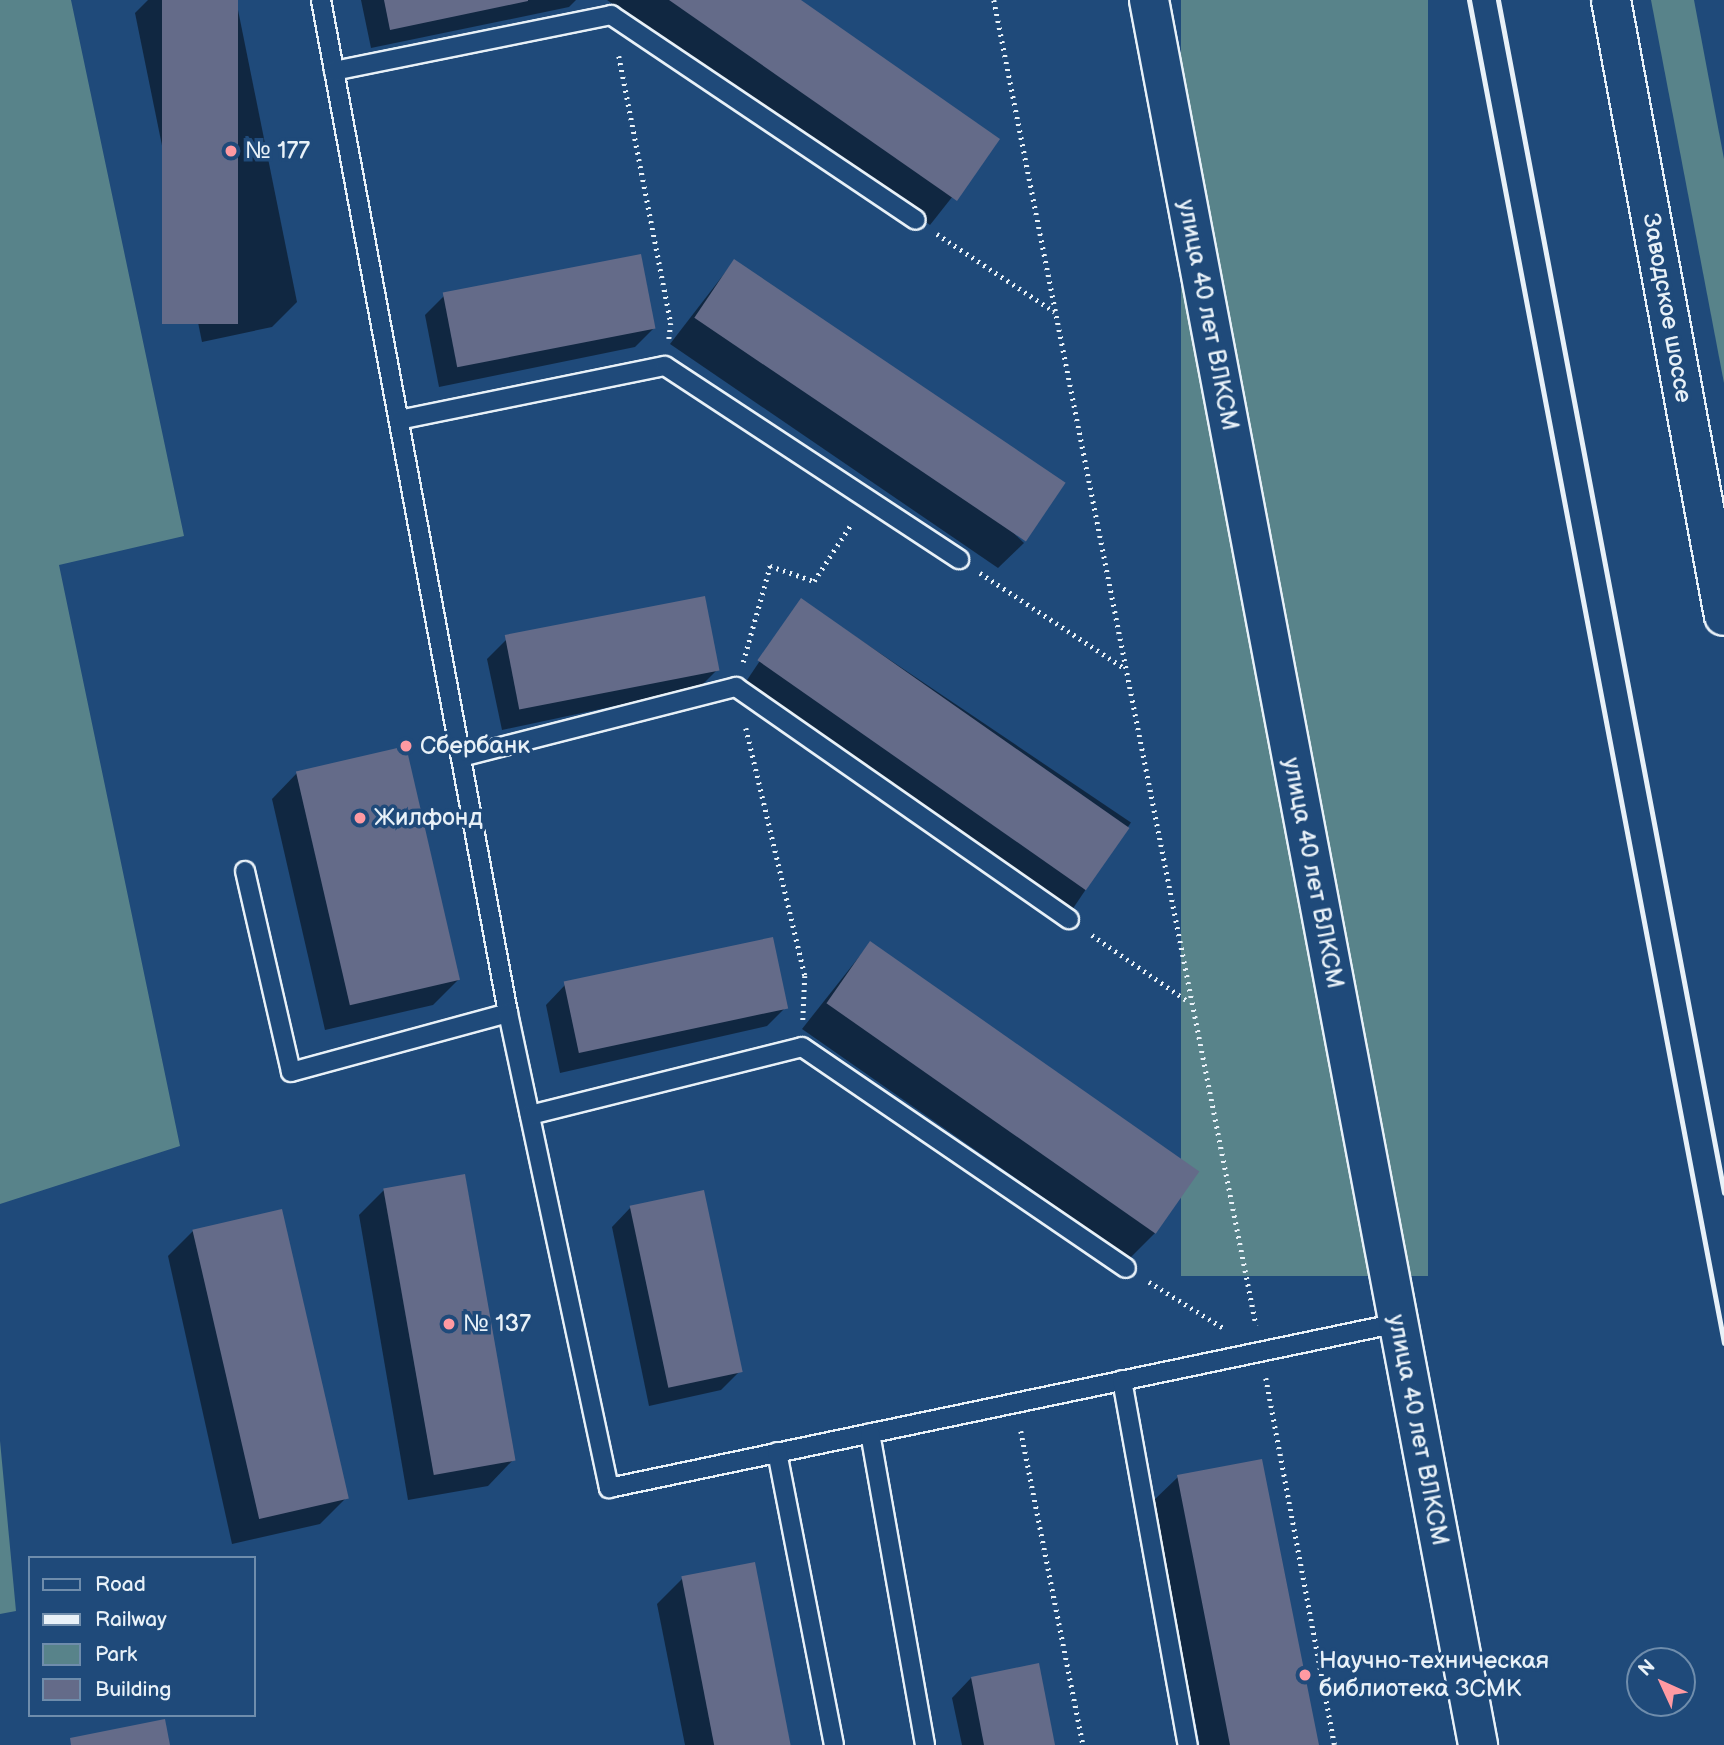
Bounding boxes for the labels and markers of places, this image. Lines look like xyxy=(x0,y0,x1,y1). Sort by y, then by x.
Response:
place label: № 177 xyxy=(245,137,310,165)
marker: № 177 xyxy=(223,143,239,159)
place label: Сбербанк xyxy=(420,732,530,760)
marker: Сбербанк xyxy=(398,738,414,754)
place label: Жилфонд xyxy=(374,804,483,832)
marker: Жилфонд xyxy=(352,810,368,826)
place label: № 137 xyxy=(463,1310,531,1338)
marker: № 137 xyxy=(441,1316,457,1332)
place label: Научно-техническая библиотека ЗСМК xyxy=(1319,1647,1549,1703)
marker: Научно-техническая библиотека ЗСМК xyxy=(1297,1667,1313,1683)

